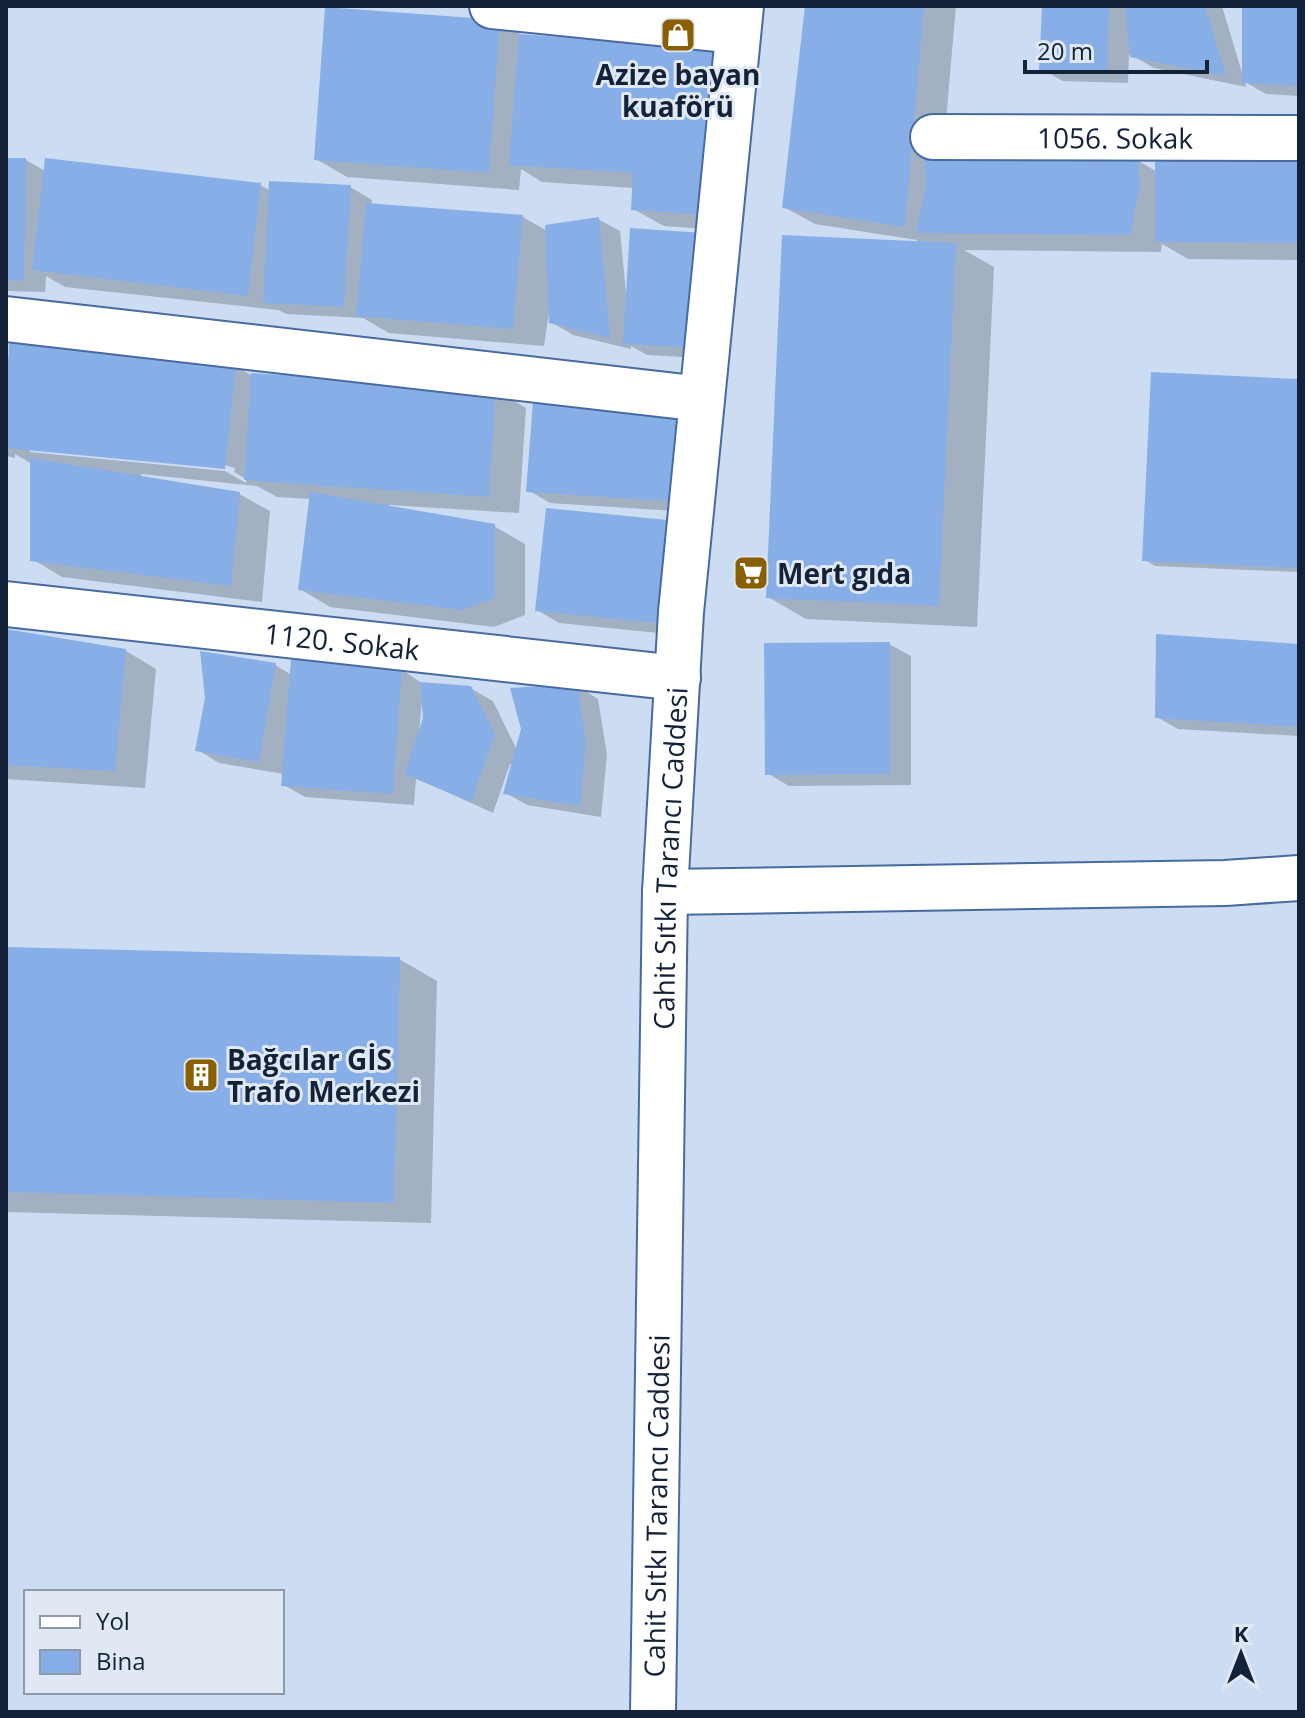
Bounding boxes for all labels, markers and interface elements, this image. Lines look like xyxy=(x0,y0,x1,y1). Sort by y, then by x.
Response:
shop icon: Azize bayan kuaförü xyxy=(659,16,697,54)
scale bar xyxy=(1025,24,1207,74)
text: 20 m xyxy=(1037,34,1093,67)
place label: Azize bayan kuaförü xyxy=(596,55,760,125)
street label: 1056. Sokak xyxy=(1037,118,1193,157)
supermarket icon: Mert gıda xyxy=(732,554,770,592)
place label: Mert gıda xyxy=(777,554,911,592)
street label: 1120. Sokak xyxy=(262,614,422,668)
street label: Cahit Sıtkı Tarancı Caddesi xyxy=(644,686,696,1030)
place label: Bağcılar GİS Trafo Merkezi xyxy=(227,1040,420,1110)
building icon: Bağcılar GİS Trafo Merkezi xyxy=(182,1056,220,1094)
street label: Cahit Sıtkı Tarancı Caddesi xyxy=(635,1334,678,1678)
legend xyxy=(24,1590,284,1694)
text: Yol xyxy=(96,1604,130,1637)
north arrow xyxy=(1201,1614,1281,1694)
text: K xyxy=(1234,1618,1249,1648)
text: Bina xyxy=(96,1644,146,1677)

